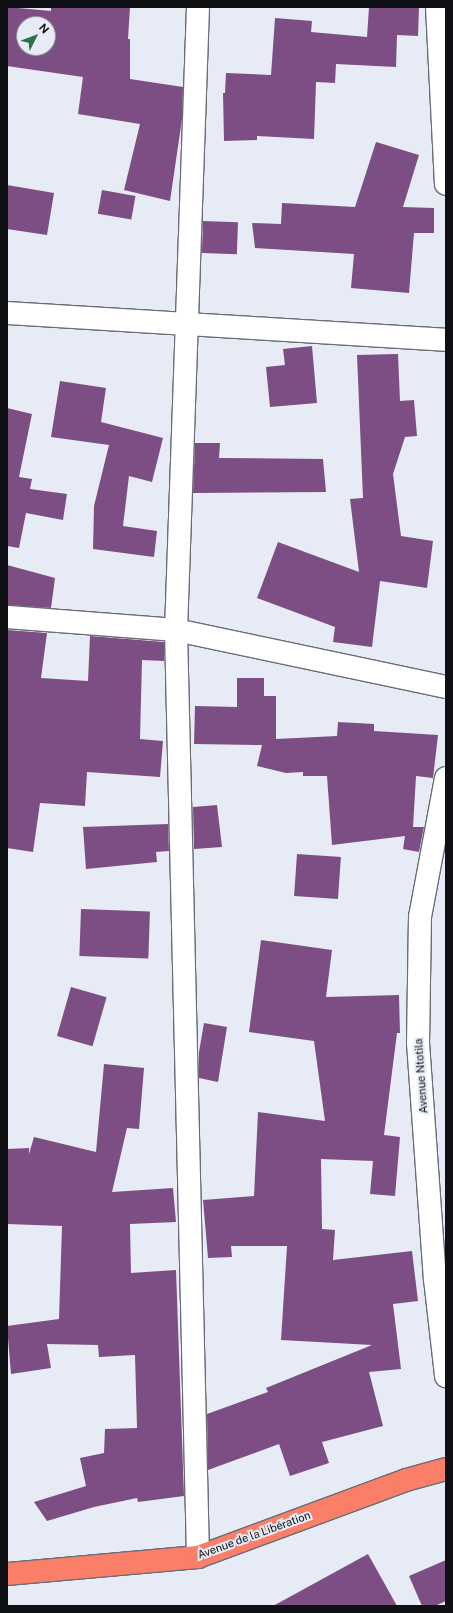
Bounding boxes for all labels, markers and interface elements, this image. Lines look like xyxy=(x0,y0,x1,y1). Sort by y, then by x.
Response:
north arrow xyxy=(16,16,56,56)
text: N xyxy=(37,21,52,36)
street label: Avenue Ntotila xyxy=(412,1038,430,1114)
street label: Avenue de la Libération xyxy=(196,1508,312,1562)

